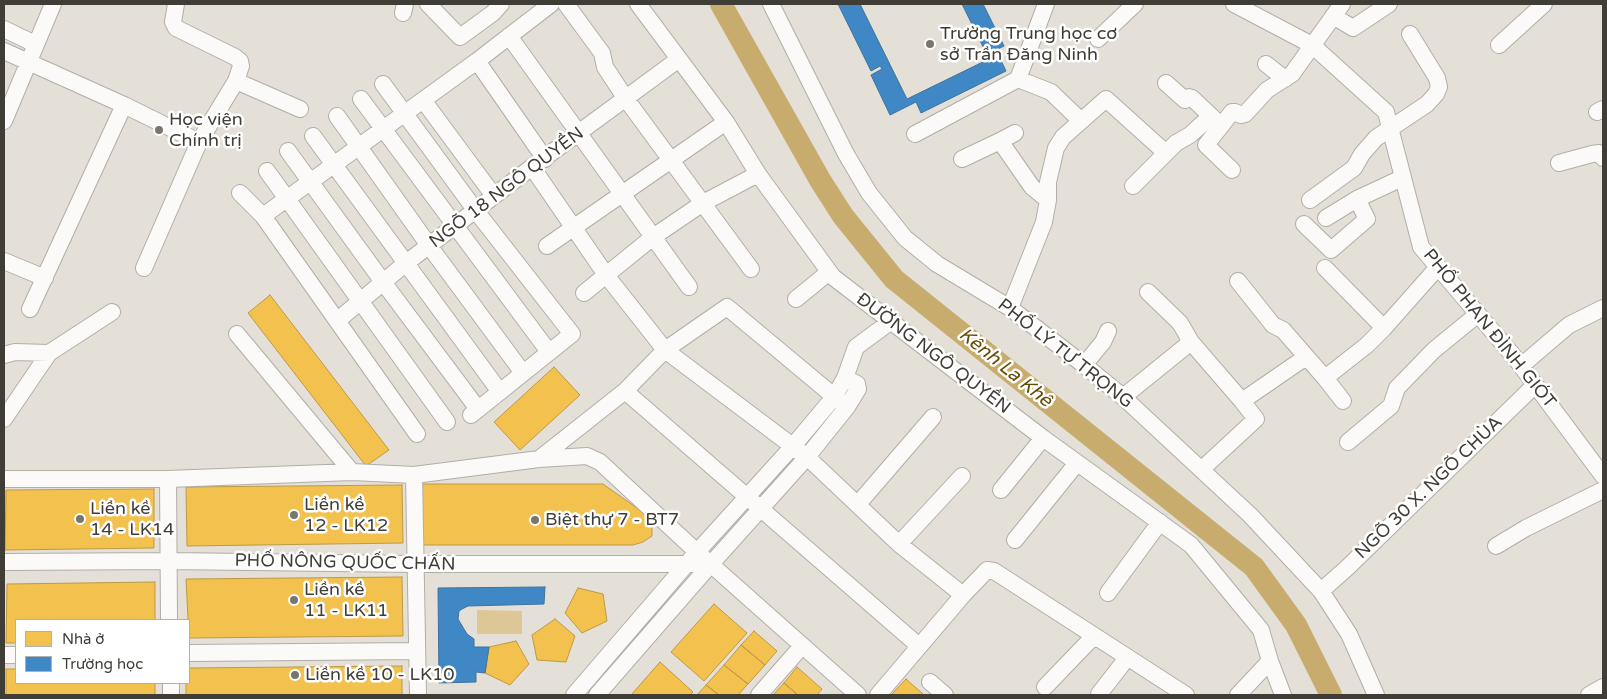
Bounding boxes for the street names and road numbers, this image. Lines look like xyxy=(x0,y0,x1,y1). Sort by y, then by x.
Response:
street label: NGÕ 18 NGÔ QUYỀN xyxy=(426,123,588,253)
street label: PHỐ PHAN ĐÌNH GIÓT xyxy=(1418,245,1560,413)
street label: ĐƯỜNG NGÔ QUYỀN xyxy=(852,289,1014,419)
street label: PHỐ LÝ TỰ TRỌNG xyxy=(993,294,1137,414)
street label: NGÕ 30 X. NGÕ CHÙA xyxy=(1351,412,1507,564)
street label: PHỐ NÔNG QUỐC CHẤN xyxy=(234,550,456,576)

